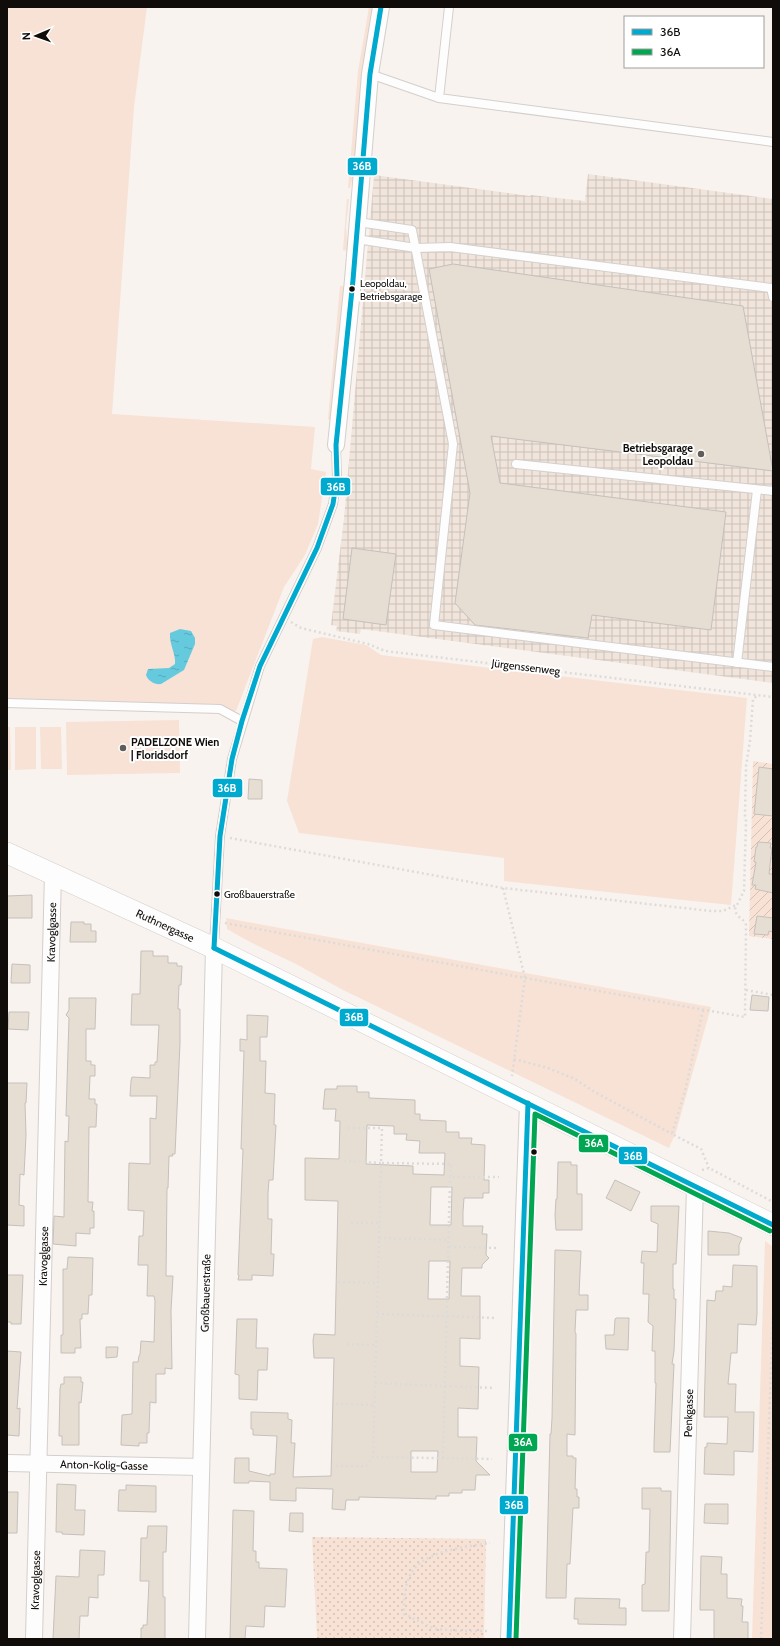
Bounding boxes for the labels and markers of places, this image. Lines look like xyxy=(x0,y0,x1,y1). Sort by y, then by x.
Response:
place label: Leopoldau, Betriebsgarage xyxy=(360,277,422,303)
marker: Leopoldau, Betriebsgarage xyxy=(347,284,357,294)
place label: Betriebsgarage Leopoldau xyxy=(623,441,693,468)
marker: Betriebsgarage Leopoldau xyxy=(696,449,706,459)
place label: PADELZONE Wien | Floridsdorf xyxy=(131,735,219,762)
marker: PADELZONE Wien | Floridsdorf xyxy=(118,743,128,753)
place label: Großbauerstraße xyxy=(224,888,295,901)
marker: Großbauerstraße xyxy=(212,889,222,899)
unlabelled marker xyxy=(529,1147,539,1157)

